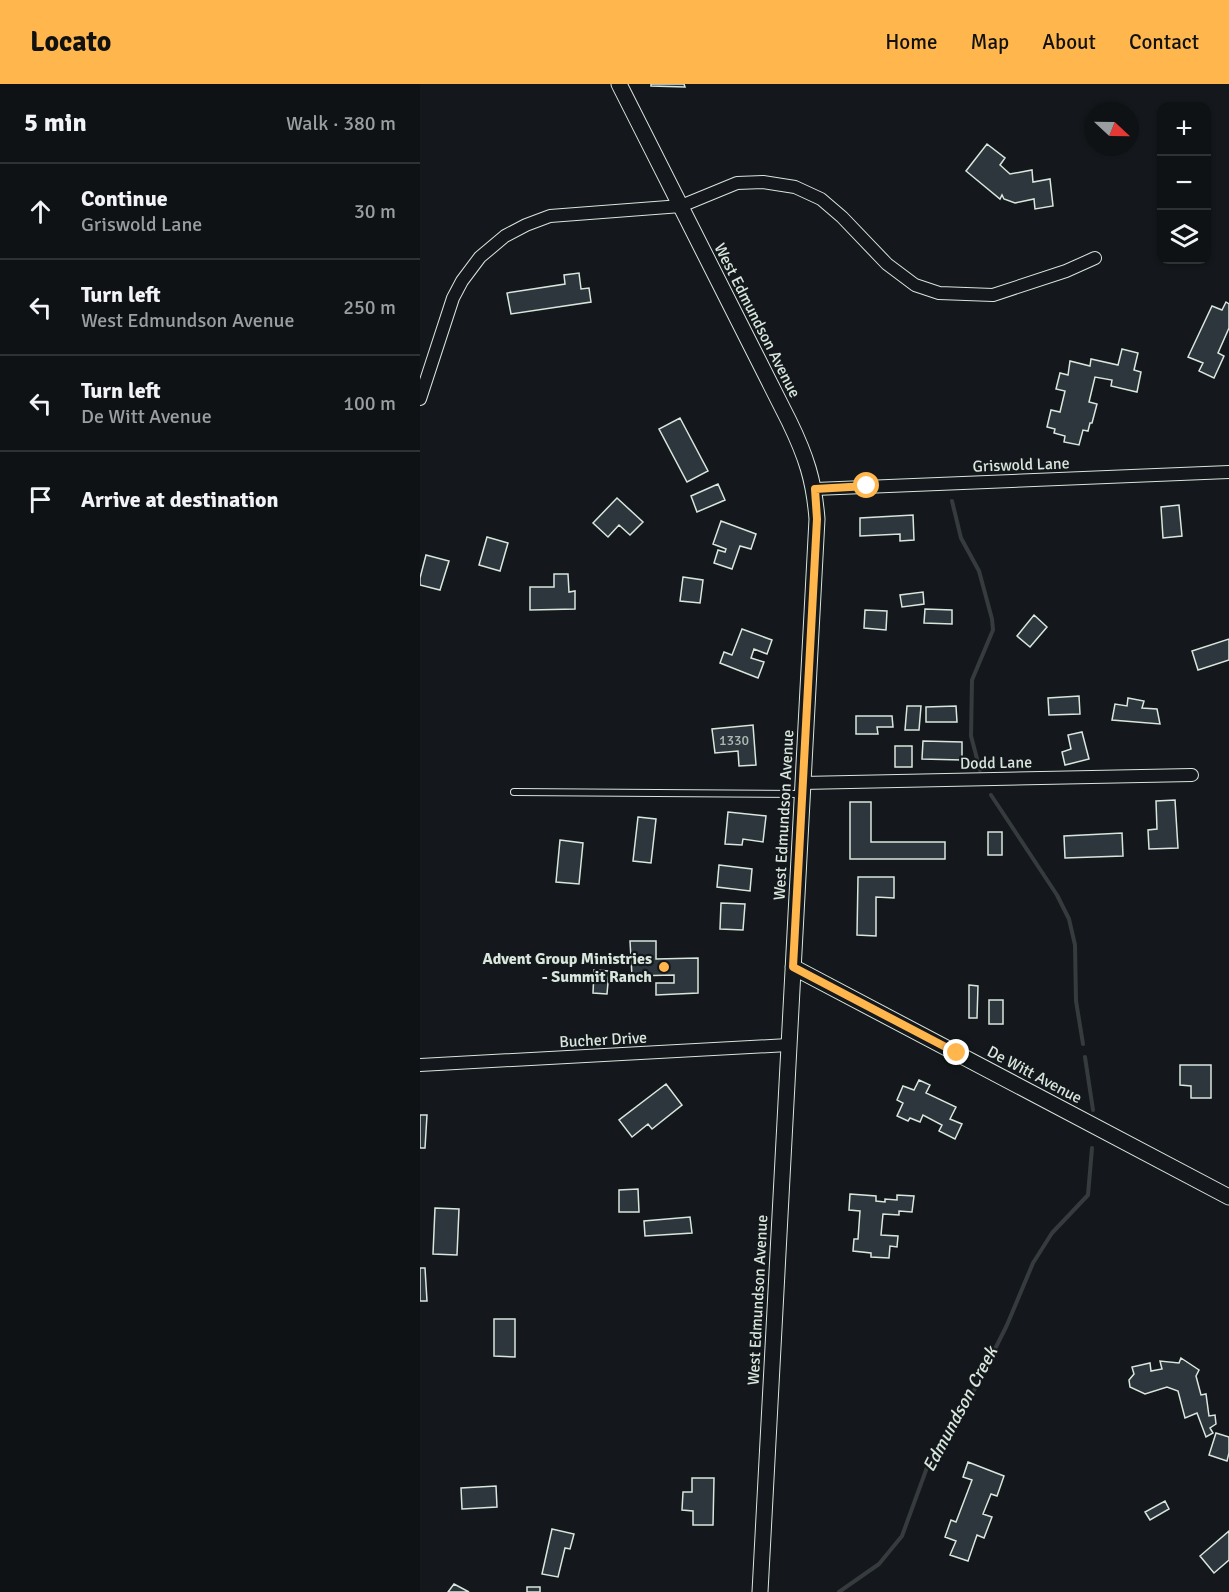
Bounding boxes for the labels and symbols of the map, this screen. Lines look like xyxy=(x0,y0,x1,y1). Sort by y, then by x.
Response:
north arrow xyxy=(1085,102,1139,156)
street label: West Edmundson Avenue xyxy=(709,240,805,401)
street label: Griswold Lane xyxy=(972,453,1070,477)
route start xyxy=(853,472,879,498)
street label: West Edmundson Avenue xyxy=(770,729,798,901)
house number: 1330 xyxy=(719,732,749,749)
street label: Dodd Lane xyxy=(960,752,1032,774)
place label: Advent Group Ministries - Summit Ranch xyxy=(483,949,652,987)
marker: Advent Group Ministries - Summit Ranch xyxy=(657,960,671,974)
street label: Bucher Drive xyxy=(559,1028,647,1052)
route end xyxy=(943,1039,969,1065)
street label: De Witt Avenue xyxy=(984,1042,1085,1108)
street label: West Edmundson Avenue xyxy=(744,1214,772,1386)
water label: Edmundson Creek xyxy=(918,1341,1003,1475)

